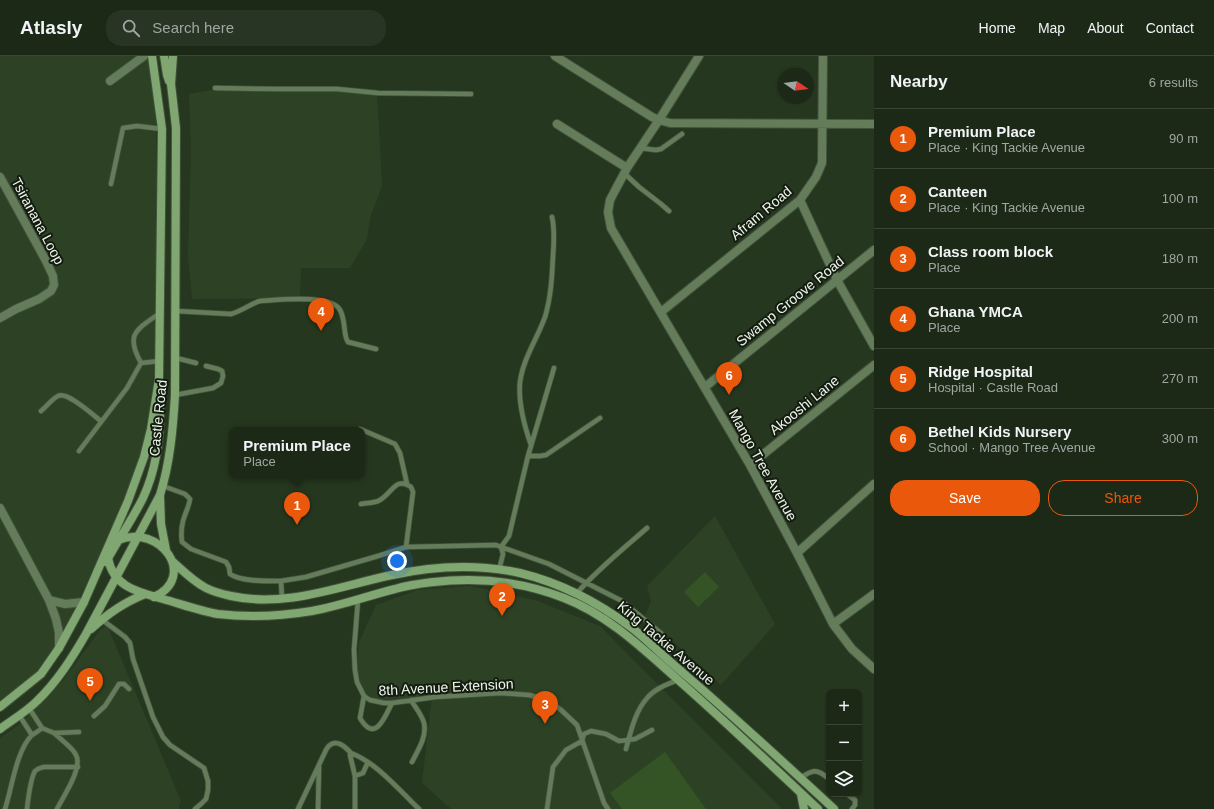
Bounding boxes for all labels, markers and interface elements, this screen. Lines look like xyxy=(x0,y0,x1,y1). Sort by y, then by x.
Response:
search box xyxy=(106,10,386,46)
text: Atlasly xyxy=(20,17,82,38)
icon: search xyxy=(120,17,142,39)
text: Search here xyxy=(152,19,234,36)
text: Home xyxy=(979,20,1016,36)
text: Map xyxy=(1038,20,1065,36)
text: About xyxy=(1087,20,1124,36)
text: Contact xyxy=(1146,20,1194,36)
north arrow xyxy=(778,68,814,104)
text: Nearby xyxy=(890,72,948,91)
text: 6 results xyxy=(1149,75,1198,90)
text: Premium Place xyxy=(928,123,1036,140)
text: 1 xyxy=(899,131,907,146)
text: 90 m xyxy=(1169,131,1198,146)
text: Place · King Tackie Avenue xyxy=(928,140,1085,155)
street label: Tsiranana Loop xyxy=(8,175,68,267)
street label: Afram Road xyxy=(727,183,795,243)
text: Canteen xyxy=(928,183,987,200)
text: 2 xyxy=(899,191,907,206)
text: 100 m xyxy=(1162,191,1198,206)
text: Place · King Tackie Avenue xyxy=(928,200,1085,215)
text: Class room block xyxy=(928,243,1053,260)
text: 3 xyxy=(899,251,907,266)
text: 180 m xyxy=(1162,251,1198,266)
street label: Swamp Groove Road xyxy=(733,253,847,349)
text: Place xyxy=(928,260,961,275)
pin: 4 xyxy=(308,298,334,331)
text: Ghana YMCA xyxy=(928,303,1023,320)
text: 4 xyxy=(899,311,907,326)
text: 200 m xyxy=(1162,311,1198,326)
text: Place xyxy=(928,320,961,335)
pin: 6 xyxy=(716,362,742,395)
text: Ridge Hospital xyxy=(928,363,1033,380)
text: 5 xyxy=(899,371,907,386)
text: 270 m xyxy=(1162,371,1198,386)
street label: Akooshi Lane xyxy=(766,372,842,438)
street label: Castle Road xyxy=(146,379,170,457)
text: Hospital · Castle Road xyxy=(928,380,1058,395)
street label: Mango Tree Avenue xyxy=(726,406,800,524)
text: Bethel Kids Nursery xyxy=(928,423,1071,440)
popup xyxy=(229,427,365,479)
text: 6 xyxy=(899,431,907,446)
text: 300 m xyxy=(1162,431,1198,446)
text: Premium Place xyxy=(243,437,351,454)
text: School · Mango Tree Avenue xyxy=(928,440,1095,455)
text: Place xyxy=(243,454,276,469)
button: Save xyxy=(890,480,1040,516)
button: Share xyxy=(1048,480,1198,516)
pin: 1 xyxy=(284,492,310,525)
your location xyxy=(387,551,407,571)
pin: 2 xyxy=(489,583,515,616)
street label: King Tackie Avenue xyxy=(614,598,718,688)
pin: 5 xyxy=(77,668,103,701)
street label: 8th Avenue Extension xyxy=(378,675,514,699)
map controls xyxy=(826,689,862,797)
button: + xyxy=(826,689,862,725)
pin: 3 xyxy=(532,691,558,724)
button: − xyxy=(826,725,862,761)
button: layers xyxy=(826,761,862,797)

